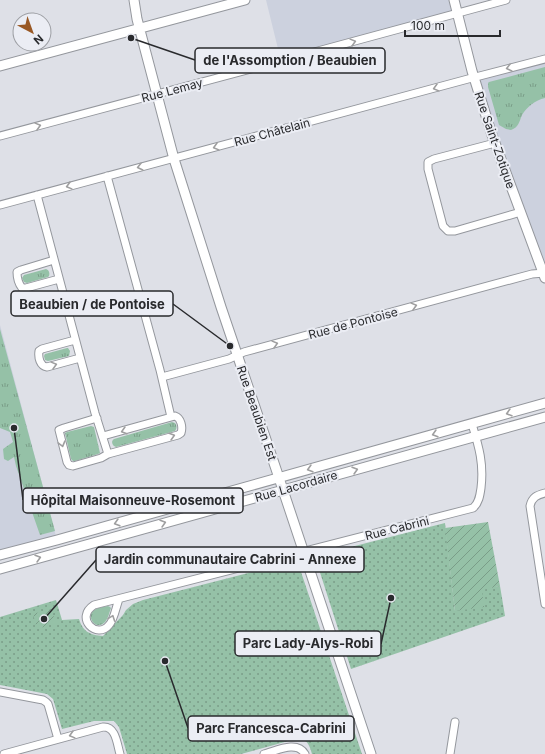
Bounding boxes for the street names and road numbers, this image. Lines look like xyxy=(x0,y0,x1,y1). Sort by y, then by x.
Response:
street label: Rue Lemay xyxy=(140,75,205,105)
street label: Rue Saint-Zotique xyxy=(471,89,519,191)
street label: Rue Châtelain xyxy=(232,115,312,149)
street label: Rue de Pontoise xyxy=(307,304,399,342)
street label: Rue Beaubien Est xyxy=(234,364,280,462)
street label: Rue Lacordaire xyxy=(253,467,339,505)
street label: Rue Cabrini xyxy=(363,513,431,543)

